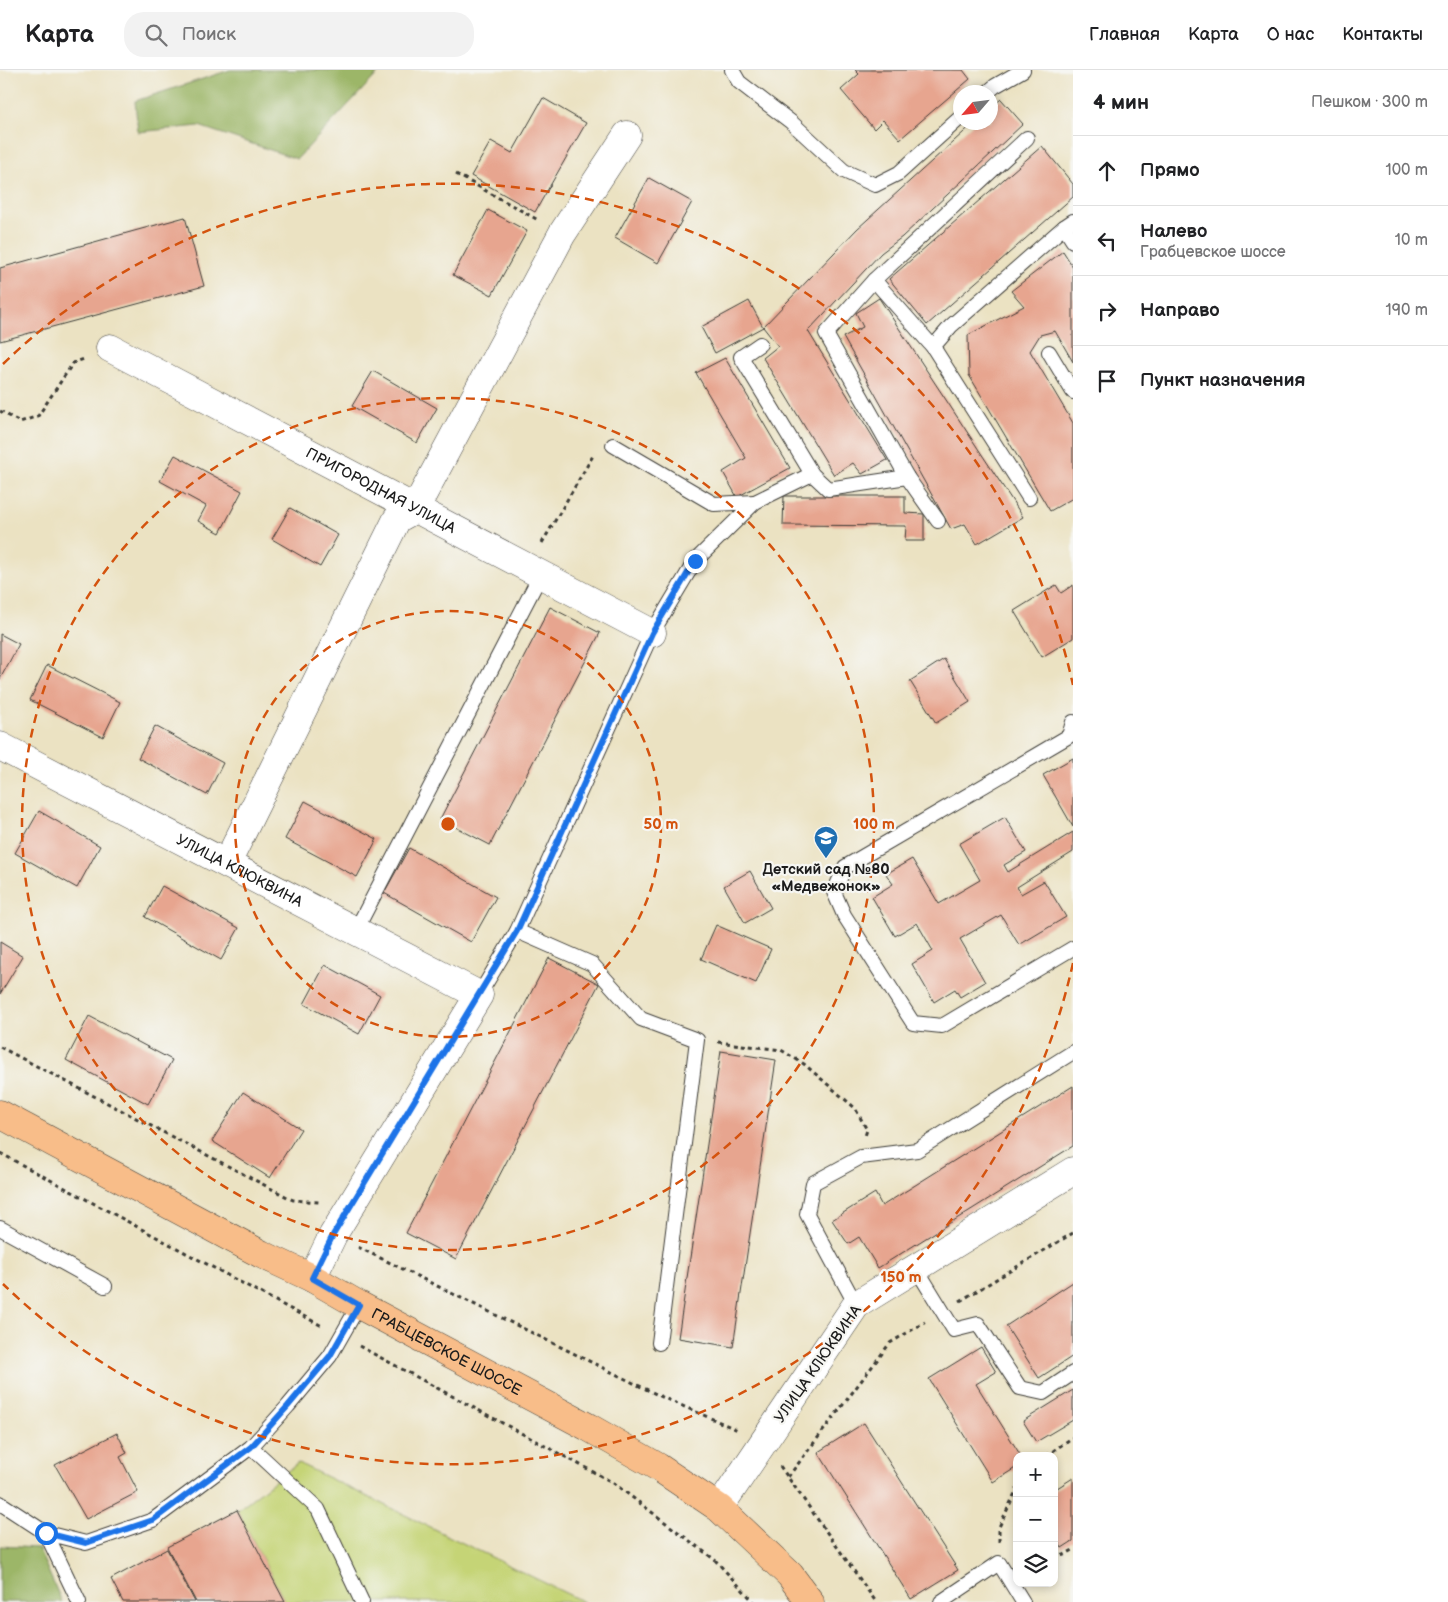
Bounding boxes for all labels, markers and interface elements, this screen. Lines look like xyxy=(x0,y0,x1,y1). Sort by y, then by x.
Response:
search box xyxy=(124,12,474,57)
text: Карта xyxy=(25,20,94,49)
icon: search xyxy=(142,21,170,49)
text: Поиск xyxy=(182,23,236,46)
text: Главная xyxy=(1089,24,1160,45)
text: Карта xyxy=(1188,24,1239,45)
text: О нас xyxy=(1267,24,1314,45)
text: Контакты xyxy=(1342,24,1423,45)
north arrow xyxy=(953,85,998,130)
text: 4 мин xyxy=(1093,90,1149,115)
text: Пешком · 300 m xyxy=(1311,93,1428,112)
icon: ahead xyxy=(1093,157,1121,185)
text: Прямо xyxy=(1140,159,1200,182)
text: 100 m xyxy=(1385,161,1428,180)
text: Налево xyxy=(1140,220,1207,243)
icon: left xyxy=(1093,227,1121,255)
text: 10 m xyxy=(1395,231,1428,250)
text: Грабцевское шоссе xyxy=(1140,243,1286,262)
icon: right xyxy=(1093,297,1121,325)
text: Направо xyxy=(1140,299,1220,322)
text: 190 m xyxy=(1386,301,1428,320)
icon: arrive xyxy=(1093,367,1121,395)
text: Пункт назначения xyxy=(1140,369,1305,392)
street label: ПРИГОРОДНАЯ УЛИЦА xyxy=(303,443,460,538)
route end xyxy=(684,550,707,573)
centre of rings xyxy=(439,815,457,833)
text: 50 m xyxy=(644,815,679,834)
text: 100 m xyxy=(853,815,895,834)
school or university icon: Детский сад №80 «Медвежонок» xyxy=(813,825,839,859)
street label: УЛИЦА КЛЮКВИНА xyxy=(173,830,307,912)
place label: Детский сад №80 «Медвежонок» xyxy=(763,860,890,896)
text: 150 m xyxy=(880,1268,922,1287)
street label: УЛИЦА КЛЮКВИНА xyxy=(770,1301,866,1427)
street label: ГРАБЦЕВСКОЕ ШОССЕ xyxy=(368,1304,525,1400)
map controls xyxy=(1013,1452,1058,1587)
button: + xyxy=(1013,1452,1058,1497)
button: − xyxy=(1013,1497,1058,1542)
route start xyxy=(35,1522,58,1545)
button: layers xyxy=(1013,1542,1058,1587)

